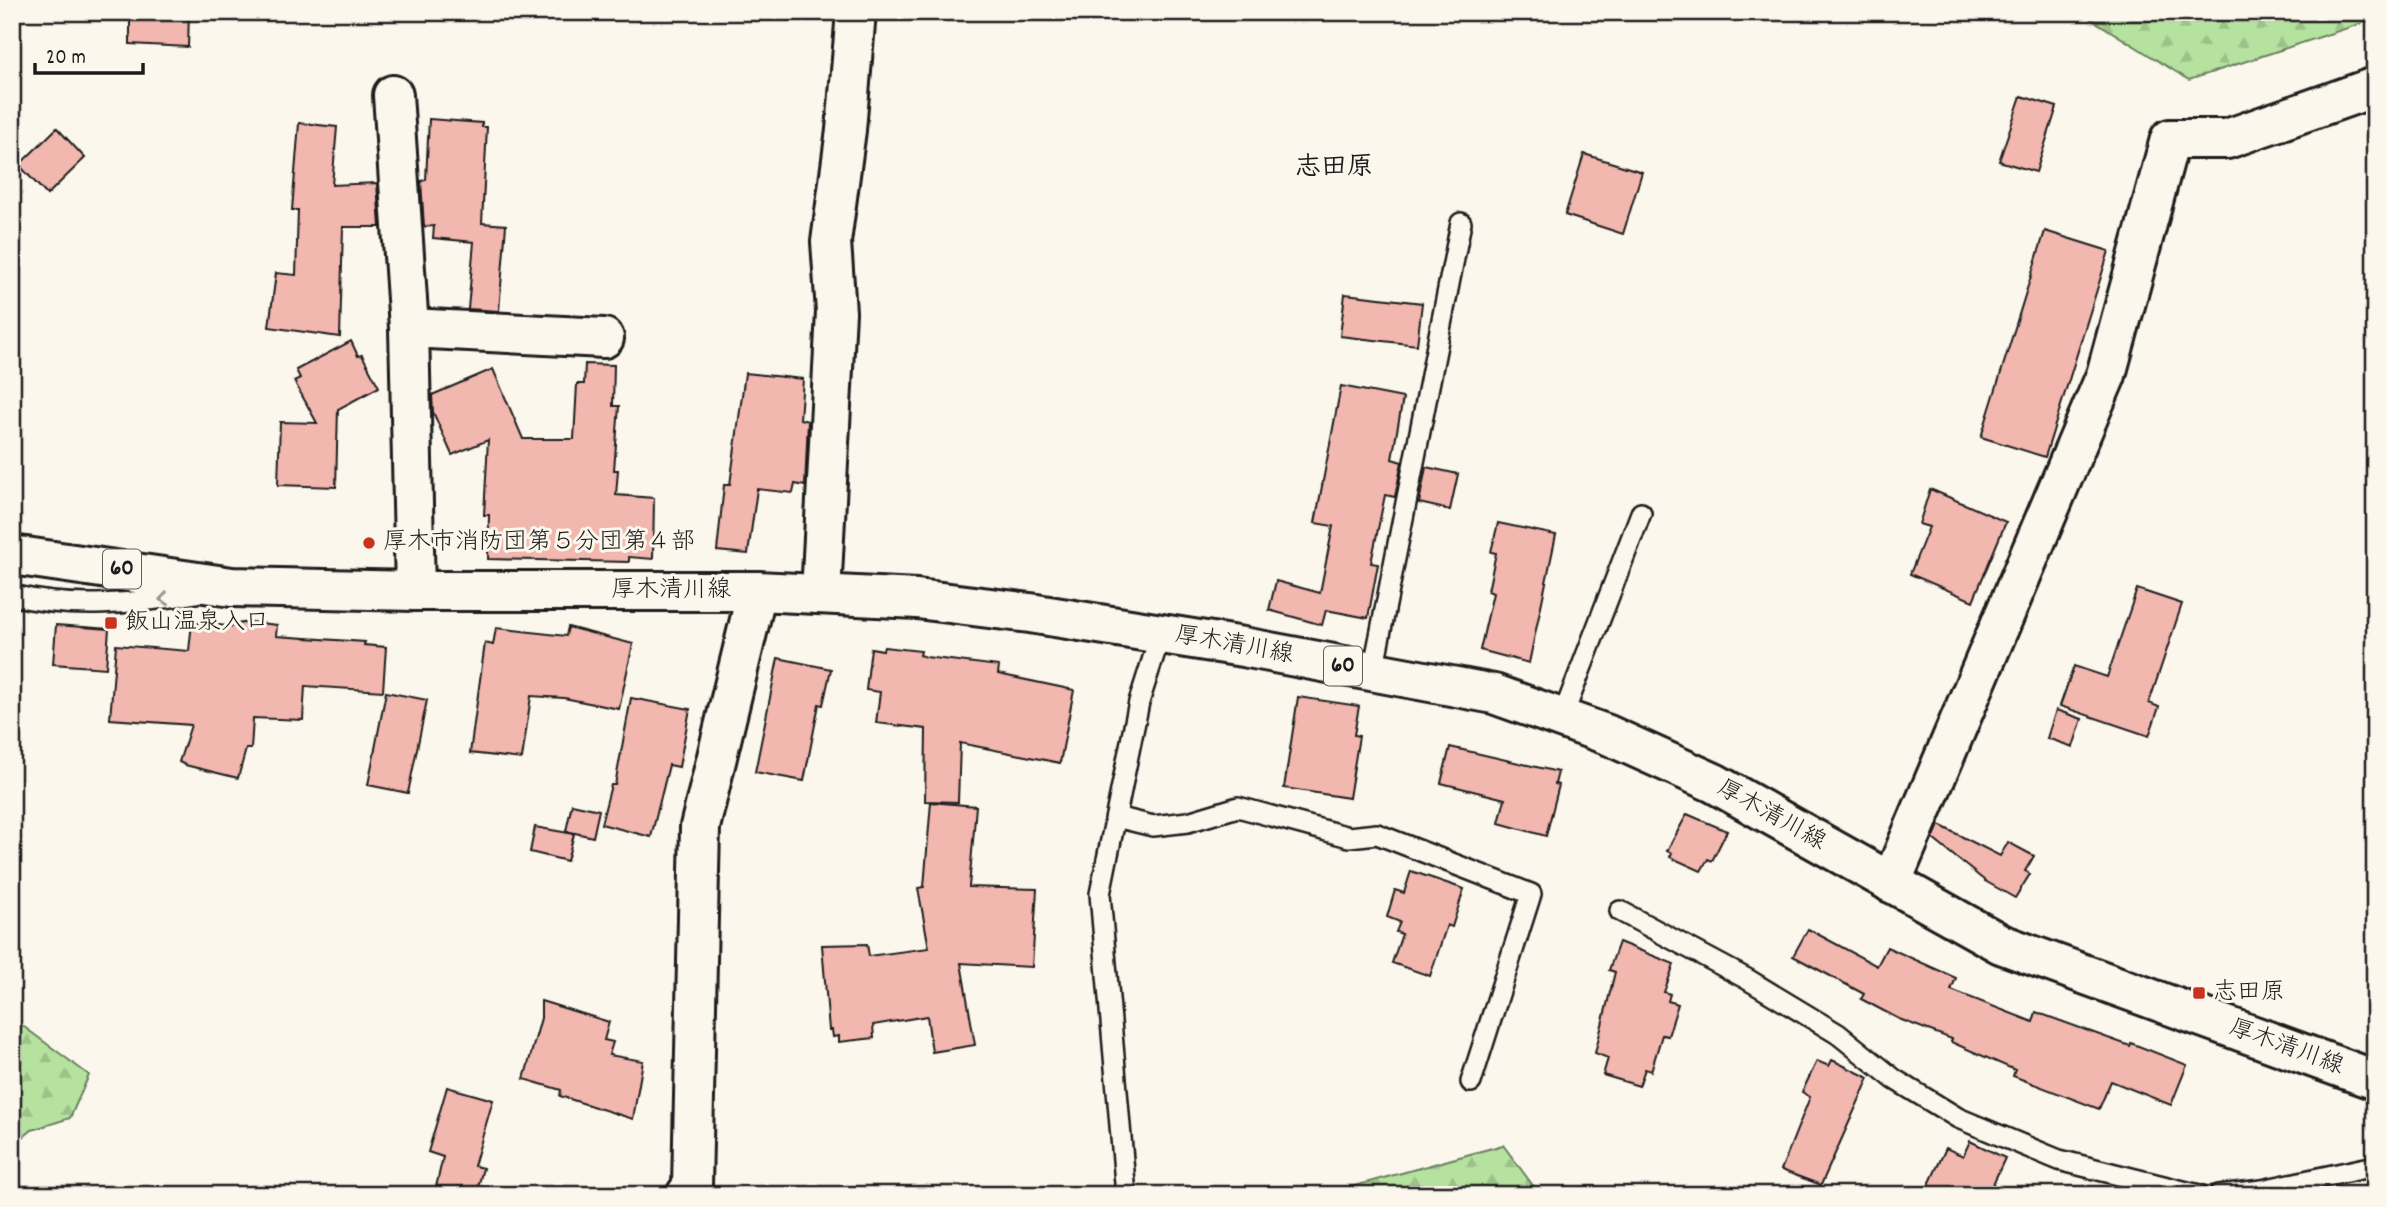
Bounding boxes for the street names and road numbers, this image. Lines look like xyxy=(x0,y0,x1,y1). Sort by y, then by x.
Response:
road number: 60 xyxy=(103,550,141,589)
street label: 厚木清川線 xyxy=(611,574,731,608)
street label: 厚木清川線 xyxy=(1172,619,1296,673)
road number: 60 xyxy=(1324,646,1362,686)
street label: 厚木清川線 xyxy=(1710,772,1832,860)
street label: 厚木清川線 xyxy=(2224,1012,2348,1084)

